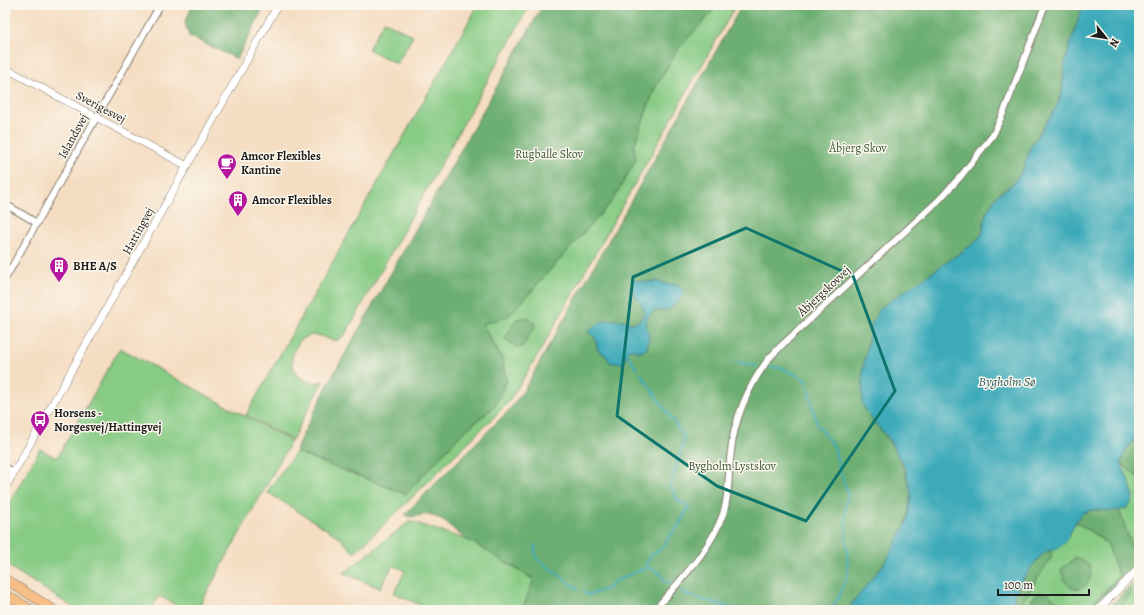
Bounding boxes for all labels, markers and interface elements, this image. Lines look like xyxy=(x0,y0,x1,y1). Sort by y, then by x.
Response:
north arrow xyxy=(1086,18,1126,58)
text: N xyxy=(1106,36,1123,50)
street label: Sverigesvej xyxy=(73,87,129,127)
street label: Islandsvej xyxy=(54,111,92,161)
park label: Åbjerg Skov xyxy=(828,140,887,156)
park label: Rugballe Skov xyxy=(515,146,584,162)
place label: Amcor Flexibles Kantine xyxy=(240,148,321,178)
cafe icon: Amcor Flexibles Kantine xyxy=(216,152,238,180)
building icon: Amcor Flexibles xyxy=(227,189,249,217)
place label: Amcor Flexibles xyxy=(251,192,332,208)
street label: Hattingvej xyxy=(118,204,158,258)
building icon: BHE A/S xyxy=(48,255,70,283)
place label: BHE A/S xyxy=(73,258,117,274)
street label: Åbjergskovvej xyxy=(793,262,854,320)
water label: Bygholm Sø xyxy=(979,373,1035,390)
place label: Horsens - Norgesvej/Hattingvej xyxy=(54,405,162,435)
bus stop icon: Horsens - Norgesvej/Hattingvej xyxy=(29,409,51,437)
park label: Bygholm Lystskov xyxy=(688,458,776,474)
scale bar xyxy=(998,571,1089,597)
text: 100 m xyxy=(1004,577,1033,593)

